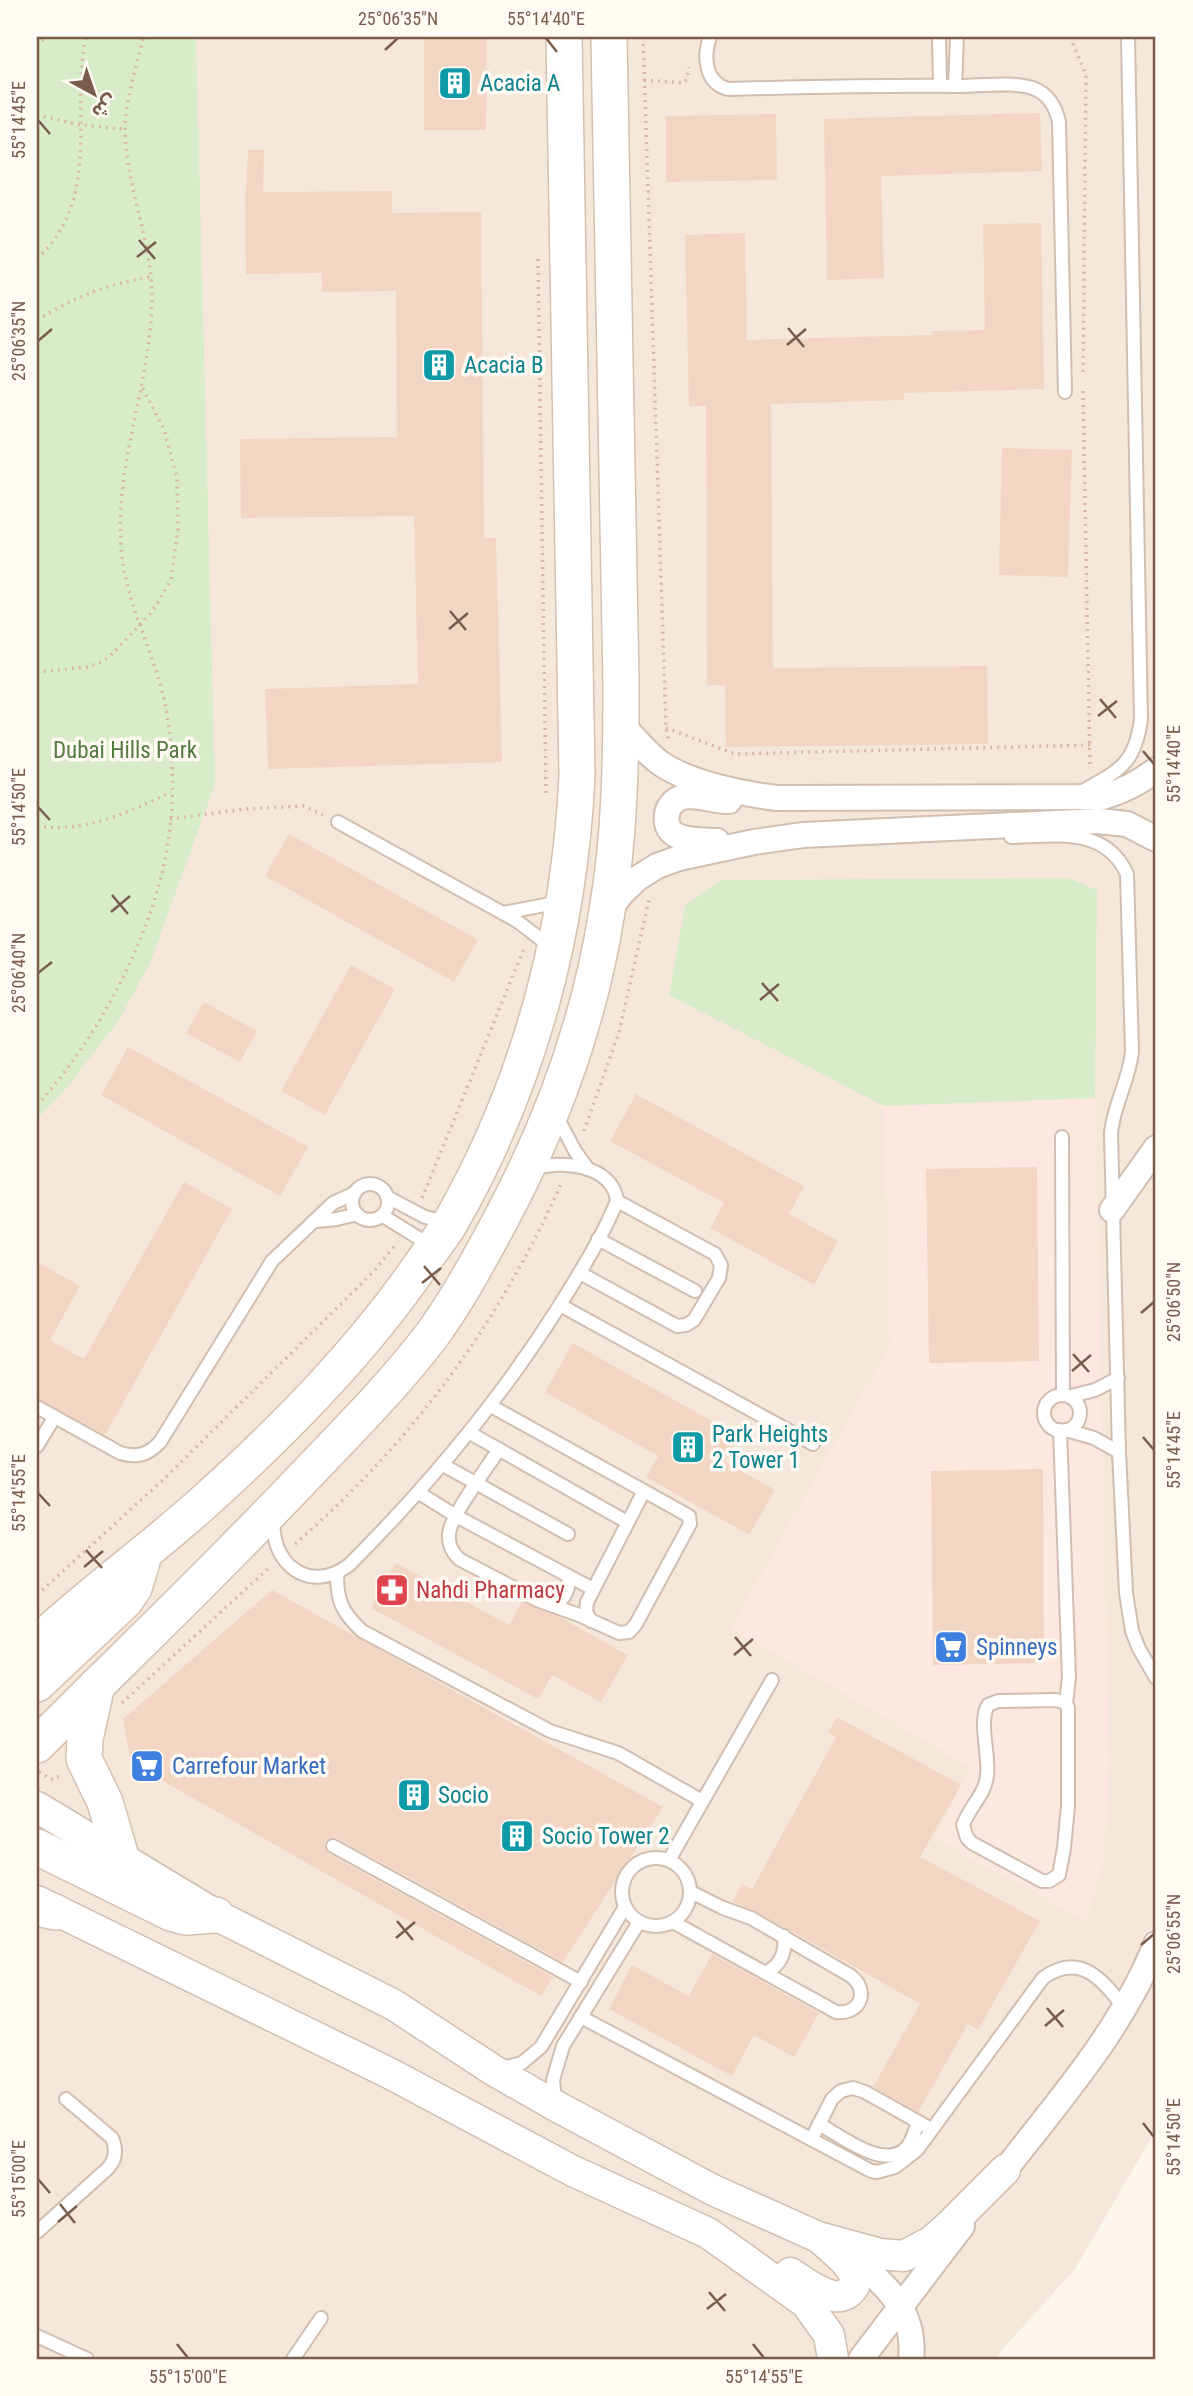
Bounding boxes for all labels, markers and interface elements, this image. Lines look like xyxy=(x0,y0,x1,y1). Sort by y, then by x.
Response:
text: 25°06'35"N xyxy=(358,8,438,29)
text: 55°14'40"E xyxy=(507,8,585,29)
north arrow xyxy=(60,60,130,130)
building icon: Acacia A xyxy=(436,64,474,102)
place label: Acacia A xyxy=(480,70,560,97)
text: 55°14'45"E xyxy=(8,81,29,159)
text: ش xyxy=(87,89,122,124)
text: 25°06'35"N xyxy=(8,301,29,381)
building icon: Acacia B xyxy=(420,346,458,384)
place label: Acacia B xyxy=(464,352,544,379)
text: 55°14'40"E xyxy=(1163,725,1184,803)
park label: Dubai Hills Park xyxy=(53,737,198,764)
text: 55°14'50"E xyxy=(8,768,29,846)
text: 25°06'40"N xyxy=(8,933,29,1013)
text: 25°06'50"N xyxy=(1163,1262,1184,1342)
text: 55°14'45"E xyxy=(1163,1411,1184,1489)
place label: Park Heights 2 Tower 1 xyxy=(712,1421,828,1474)
building icon: Park Heights 2 Tower 1 xyxy=(669,1428,707,1466)
text: 55°14'55"E xyxy=(8,1454,29,1532)
pharmacy icon: Nahdi Pharmacy xyxy=(373,1571,411,1609)
place label: Nahdi Pharmacy xyxy=(416,1577,565,1604)
supermarket icon: Spinneys xyxy=(932,1628,970,1666)
place label: Spinneys xyxy=(976,1634,1058,1661)
supermarket icon: Carrefour Market xyxy=(128,1747,166,1785)
place label: Carrefour Market xyxy=(172,1753,326,1780)
building icon: Socio xyxy=(395,1776,433,1814)
place label: Socio xyxy=(438,1782,489,1809)
building icon: Socio Tower 2 xyxy=(498,1817,536,1855)
place label: Socio Tower 2 xyxy=(542,1823,670,1850)
text: 25°06'55"N xyxy=(1163,1894,1184,1974)
text: 55°14'50"E xyxy=(1163,2098,1184,2176)
text: 55°15'00"E xyxy=(8,2140,29,2218)
text: 55°15'00"E xyxy=(149,2366,227,2387)
text: 55°14'55"E xyxy=(725,2366,803,2387)

